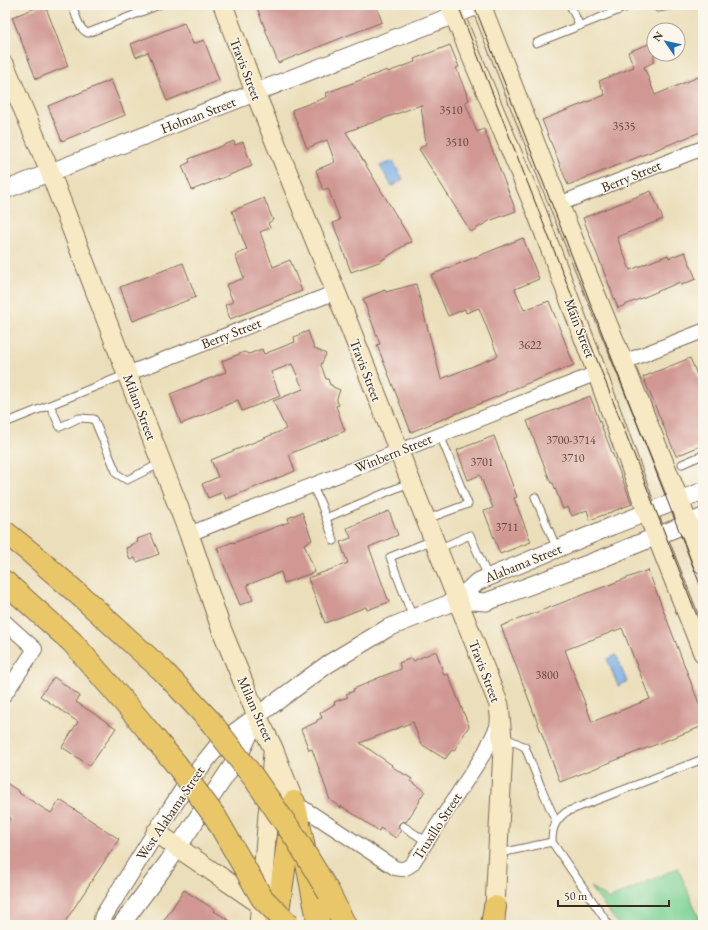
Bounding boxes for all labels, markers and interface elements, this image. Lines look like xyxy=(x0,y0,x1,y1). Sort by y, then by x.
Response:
north arrow xyxy=(646,22,686,62)
text: N xyxy=(649,29,666,44)
street label: Travis Street xyxy=(226,35,266,103)
street label: Holman Street xyxy=(158,92,239,138)
house number: 3510 xyxy=(439,102,463,118)
house number: 3535 xyxy=(612,118,636,134)
house number: 3510 xyxy=(445,134,469,150)
street label: Berry Street xyxy=(599,156,664,196)
street label: Main Street xyxy=(560,296,600,361)
street label: Berry Street xyxy=(198,313,264,353)
street label: Travis Street xyxy=(346,336,386,404)
house number: 3622 xyxy=(518,337,542,353)
street label: Milam Street xyxy=(119,371,161,443)
street label: Winbern Street xyxy=(352,429,435,477)
house number: 3700-3714 xyxy=(546,432,596,448)
house number: 3710 xyxy=(561,450,585,466)
house number: 3701 xyxy=(470,454,494,470)
house number: 3711 xyxy=(495,519,519,535)
street label: Alabama Street xyxy=(481,539,565,587)
street label: Travis Street xyxy=(465,637,505,705)
house number: 3800 xyxy=(535,667,559,683)
street label: Milam Street xyxy=(234,674,279,745)
street label: West Alabama Street xyxy=(132,762,208,864)
street label: Truxillo Street xyxy=(409,788,466,863)
scale bar xyxy=(558,882,669,908)
text: 50 m xyxy=(564,888,588,904)

